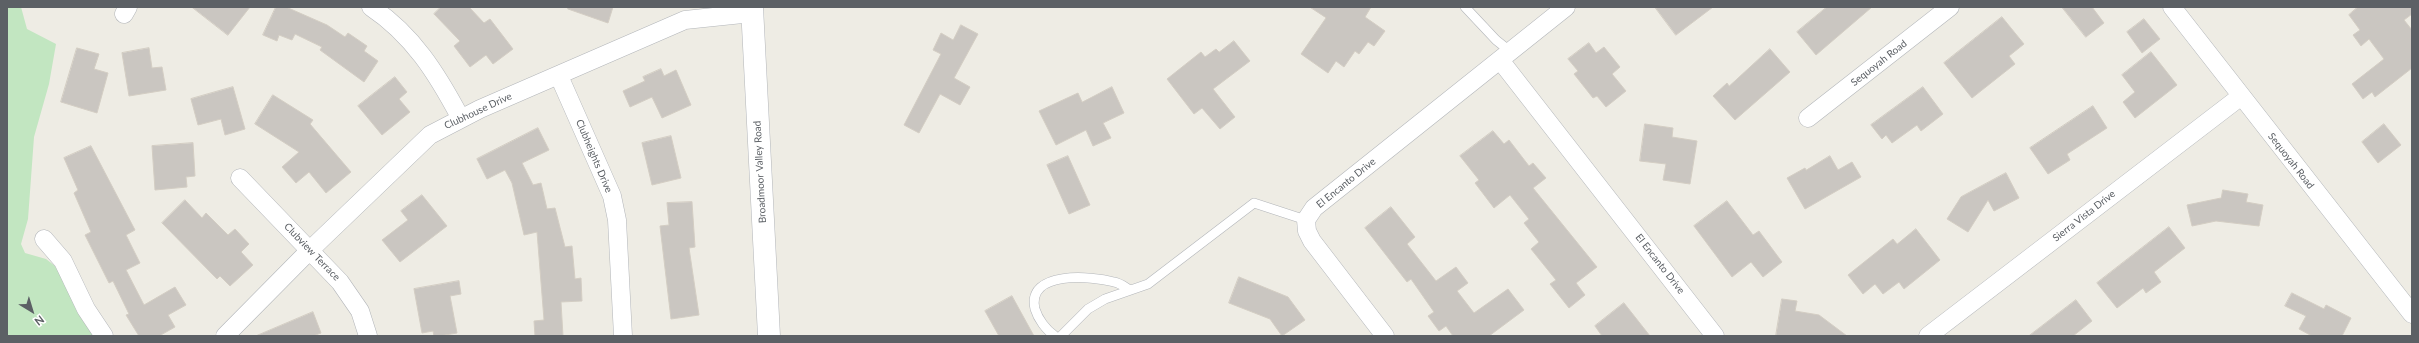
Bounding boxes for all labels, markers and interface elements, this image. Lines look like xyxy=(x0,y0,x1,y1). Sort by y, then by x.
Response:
street label: Sequoyah Road xyxy=(1849,37,1909,89)
street label: Clubhouse Drive xyxy=(442,90,514,132)
street label: Clubheights Drive xyxy=(573,118,615,194)
street label: Broadmoor Valley Road xyxy=(751,120,769,224)
street label: Sequoyah Road xyxy=(2265,131,2317,191)
street label: El Encanto Drive xyxy=(1314,155,1378,211)
street label: Sierra Vista Drive xyxy=(2050,188,2118,244)
street label: Clubview Terrace xyxy=(281,221,343,283)
street label: El Encanto Drive xyxy=(1633,232,1687,296)
north arrow xyxy=(12,291,52,331)
text: N xyxy=(32,313,47,329)

